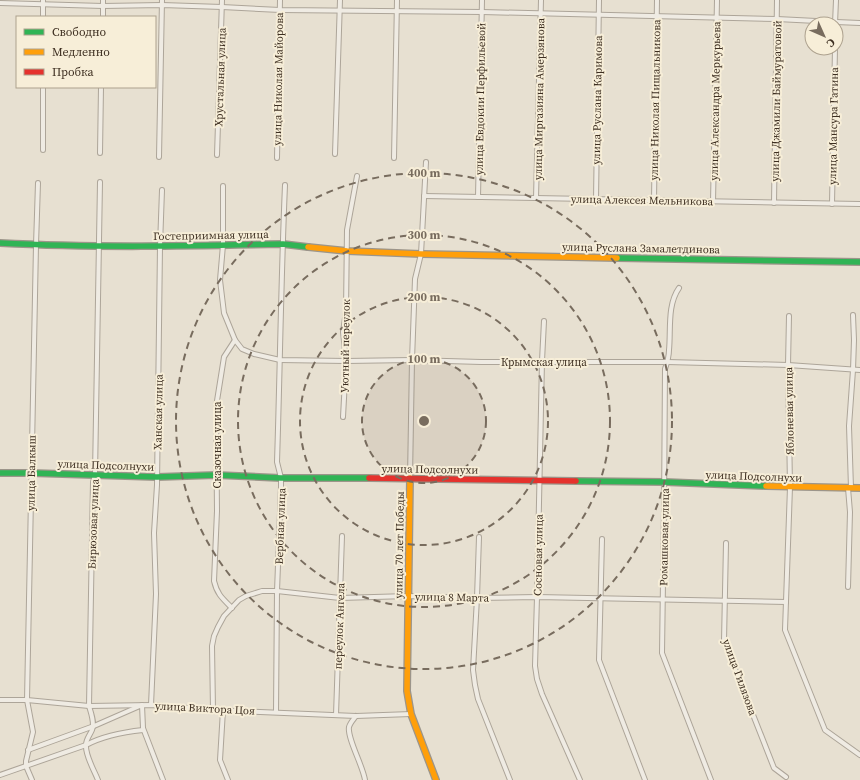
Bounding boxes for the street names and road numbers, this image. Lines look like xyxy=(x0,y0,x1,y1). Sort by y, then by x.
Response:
street label: улица Николая Майорова xyxy=(270,12,287,146)
street label: улица Миргазияна Амерзянова xyxy=(531,17,548,180)
street label: улица Николая Пищальникова xyxy=(647,19,664,181)
street label: улица Джамили Баймуратовой xyxy=(768,20,785,182)
street label: улица Александра Меркурьева xyxy=(707,21,724,181)
street label: улица Евдокии Перфильевой xyxy=(472,23,489,175)
street label: Хрустальная улица xyxy=(211,27,230,127)
street label: улица Руслана Каримова xyxy=(589,35,606,165)
street label: улица Мансура Гатина xyxy=(825,67,842,185)
street label: улица Алексея Мельникова xyxy=(571,192,714,209)
street label: Гостеприимная улица xyxy=(153,227,269,244)
street label: улица Руслана Замалетдинова xyxy=(562,240,721,257)
street label: Уютный переулок xyxy=(337,299,354,393)
street label: Крымская улица xyxy=(501,355,587,370)
street label: Яблоневая улица xyxy=(781,366,798,455)
street label: Ханская улица xyxy=(150,374,167,450)
street label: Сказочная улица xyxy=(210,401,225,489)
street label: улица Балкыш xyxy=(23,435,40,511)
street label: улица Подсолнухи xyxy=(57,456,155,475)
street label: улица Подсолнухи xyxy=(382,461,478,478)
street label: улица Подсолнухи xyxy=(705,467,803,486)
street label: Бирюзовая улица xyxy=(84,478,103,569)
street label: Вербная улица xyxy=(272,487,289,565)
street label: Ромашковая улица xyxy=(656,488,673,586)
street label: улица 70 лет Победы xyxy=(391,491,408,599)
street label: Сосновая улица xyxy=(530,514,547,596)
street label: переулок Ангела xyxy=(330,582,349,670)
street label: улица 8 Марта xyxy=(415,589,490,606)
street label: улица Гилязова xyxy=(719,637,760,718)
street label: улица Виктора Цоя xyxy=(155,698,255,719)

